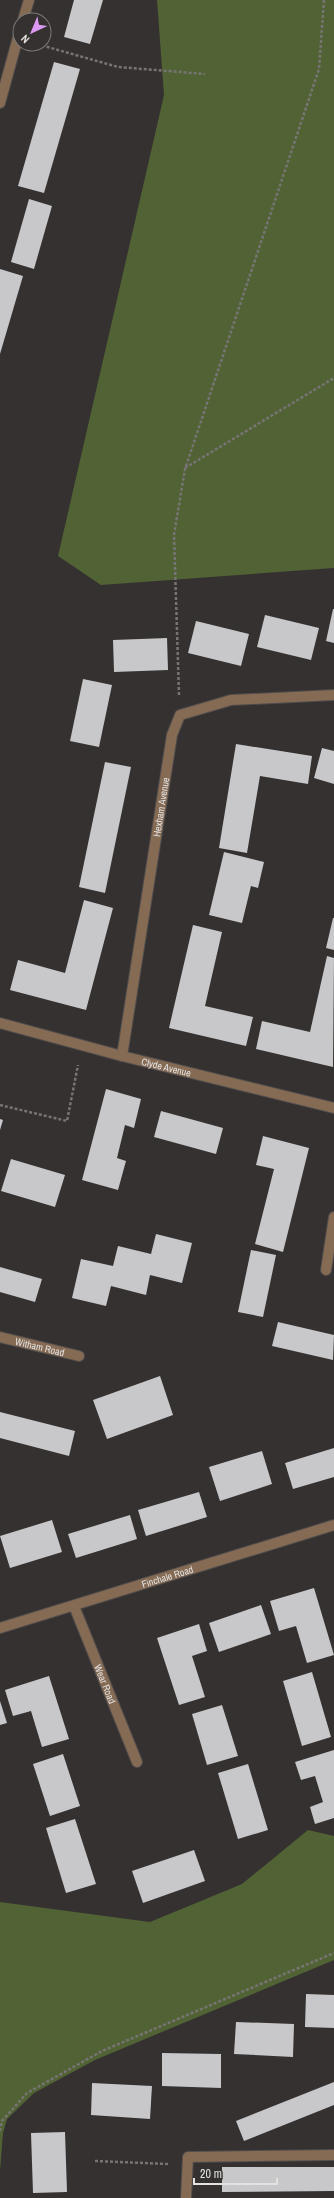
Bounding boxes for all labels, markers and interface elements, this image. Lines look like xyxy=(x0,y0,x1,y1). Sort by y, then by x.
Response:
north arrow xyxy=(12,12,52,52)
text: N xyxy=(18,32,32,46)
street label: Hexham Avenue xyxy=(150,776,172,838)
street label: Clyde Avenue xyxy=(140,1055,193,1079)
street label: Witham Road xyxy=(14,1334,66,1359)
street label: Finchale Road xyxy=(140,1562,195,1591)
street label: Wear Road xyxy=(92,1662,119,1705)
scale bar xyxy=(194,2160,277,2186)
text: 20 m xyxy=(200,2166,222,2182)

